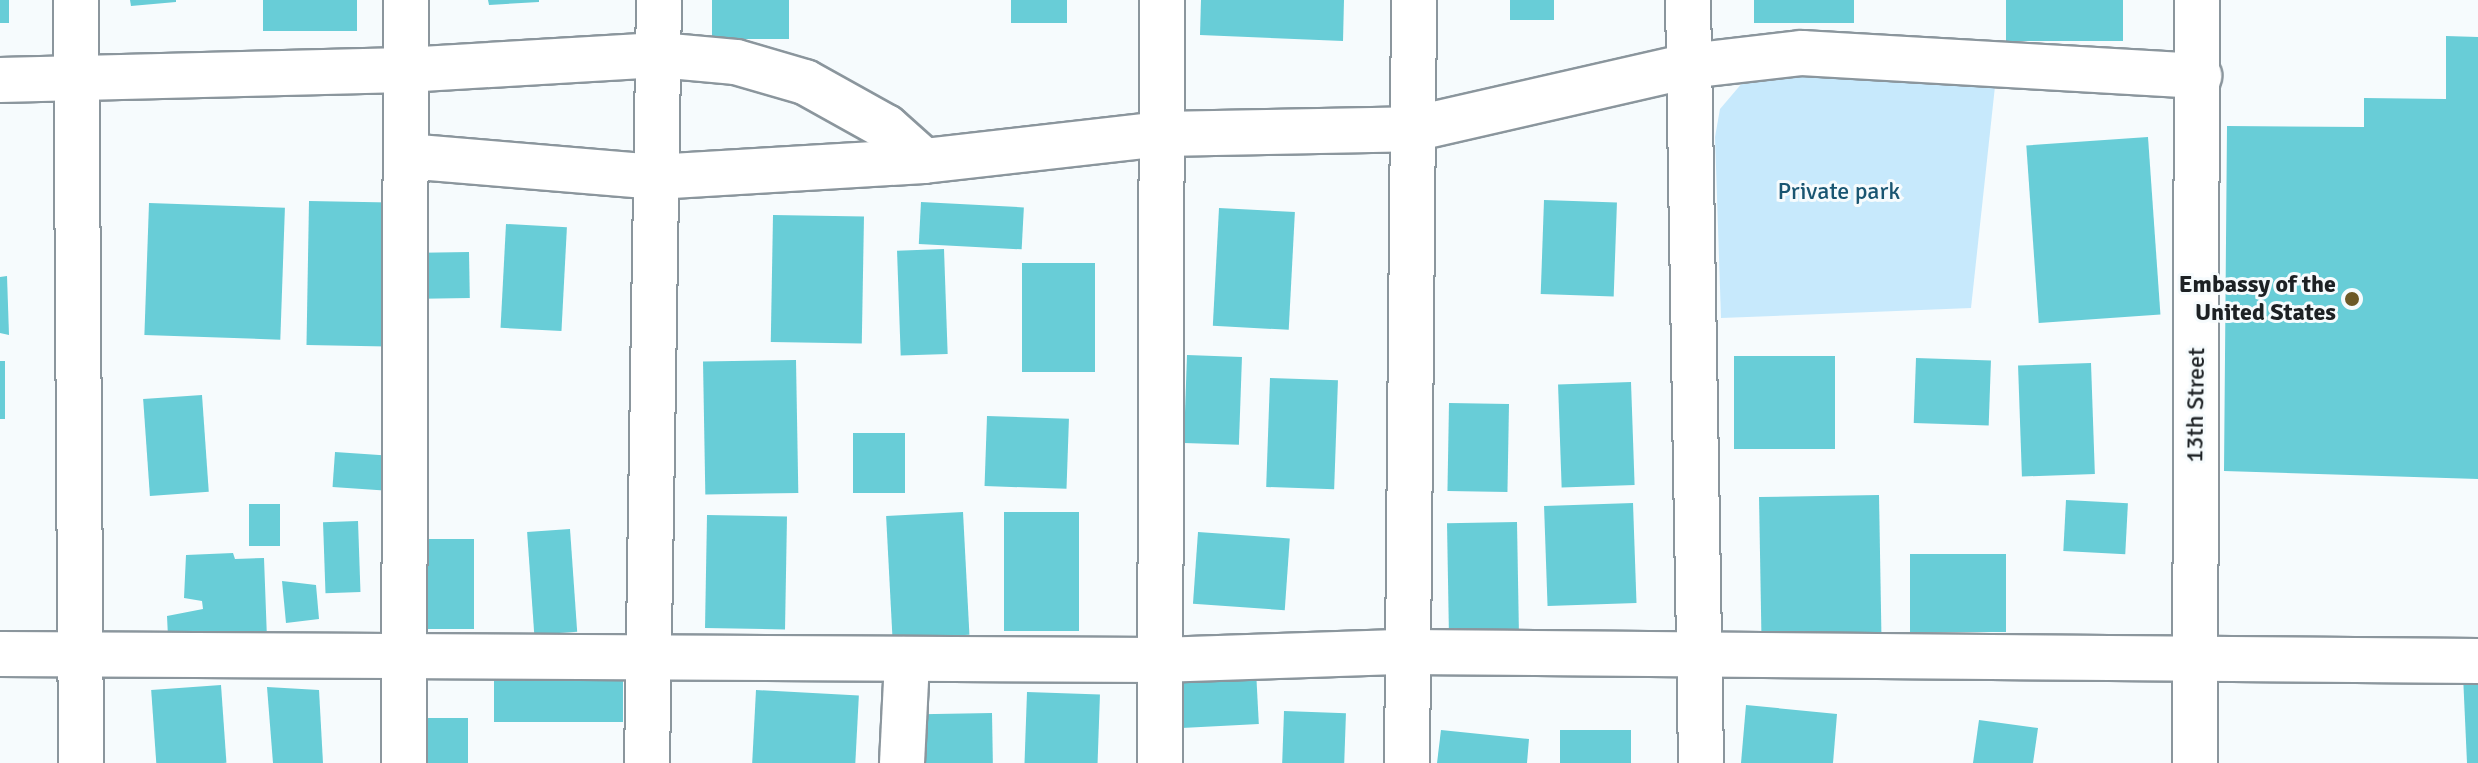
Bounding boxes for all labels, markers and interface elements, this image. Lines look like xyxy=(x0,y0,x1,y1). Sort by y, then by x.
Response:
park label: Private park xyxy=(1778,178,1900,206)
place label: Embassy of the United States xyxy=(2179,271,2336,327)
marker: Embassy of the United States xyxy=(2343,290,2361,308)
street label: 13th Street xyxy=(2181,347,2211,463)

